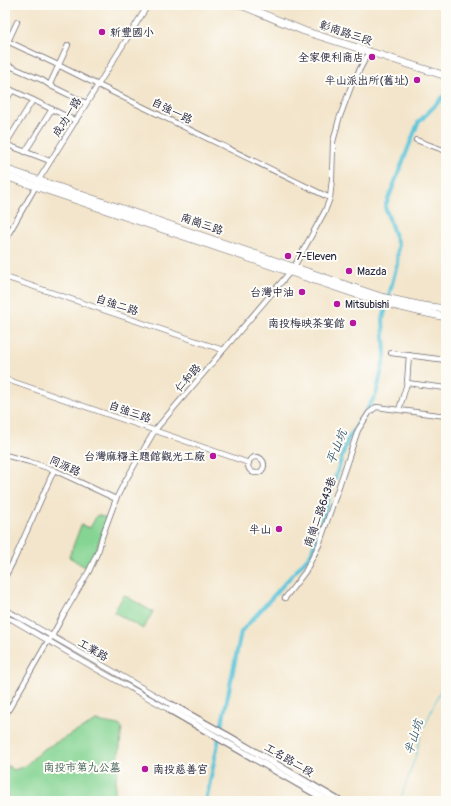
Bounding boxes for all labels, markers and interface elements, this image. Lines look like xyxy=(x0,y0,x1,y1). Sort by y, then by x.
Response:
street label: 彰南路三段 xyxy=(318,18,374,48)
place label: 新豐國小 xyxy=(110,26,154,39)
marker: 新豐國小 xyxy=(97,27,107,37)
place label: 全家便利商店 xyxy=(298,51,364,64)
marker: 全家便利商店 xyxy=(367,52,377,62)
place label: 半山派出所(舊址) xyxy=(325,74,409,87)
marker: 半山派出所(舊址) xyxy=(412,75,422,85)
street label: 成功一路 xyxy=(50,95,84,139)
street label: 自強一路 xyxy=(149,96,195,126)
street label: 南崗三路 xyxy=(179,211,225,237)
place label: 7-Eleven xyxy=(296,250,337,263)
marker: 7-Eleven xyxy=(283,251,293,261)
place label: Mazda xyxy=(357,265,386,278)
marker: Mazda xyxy=(344,266,354,276)
place label: 台灣中油 xyxy=(250,286,294,299)
marker: 台灣中油 xyxy=(297,287,307,297)
street label: 自強二路 xyxy=(94,292,140,318)
place label: Mitsubishi xyxy=(345,298,389,311)
marker: Mitsubishi xyxy=(332,299,342,309)
place label: 南投梅映茶宴館 xyxy=(268,317,345,330)
marker: 南投梅映茶宴館 xyxy=(348,318,358,328)
street label: 仁和路 xyxy=(172,361,204,395)
street label: 自強三路 xyxy=(107,399,153,425)
water label: 平山坑 xyxy=(323,426,351,467)
place label: 台灣麻糬主題館觀光工廠 xyxy=(84,450,205,463)
marker: 台灣麻糬主題館觀光工廠 xyxy=(208,451,218,461)
street label: 同源路 xyxy=(47,453,83,479)
street label: 南崗二路643巷 xyxy=(301,475,339,549)
place label: 半山 xyxy=(249,523,271,536)
marker: 半山 xyxy=(274,524,284,534)
street label: 工業路 xyxy=(75,636,111,664)
water label: 半山坑 xyxy=(401,716,427,756)
street label: 工名路二段 xyxy=(262,741,316,779)
park label: 南投市第九公墓 xyxy=(44,761,121,774)
place label: 南投慈善宮 xyxy=(153,763,208,776)
marker: 南投慈善宮 xyxy=(140,764,150,774)

